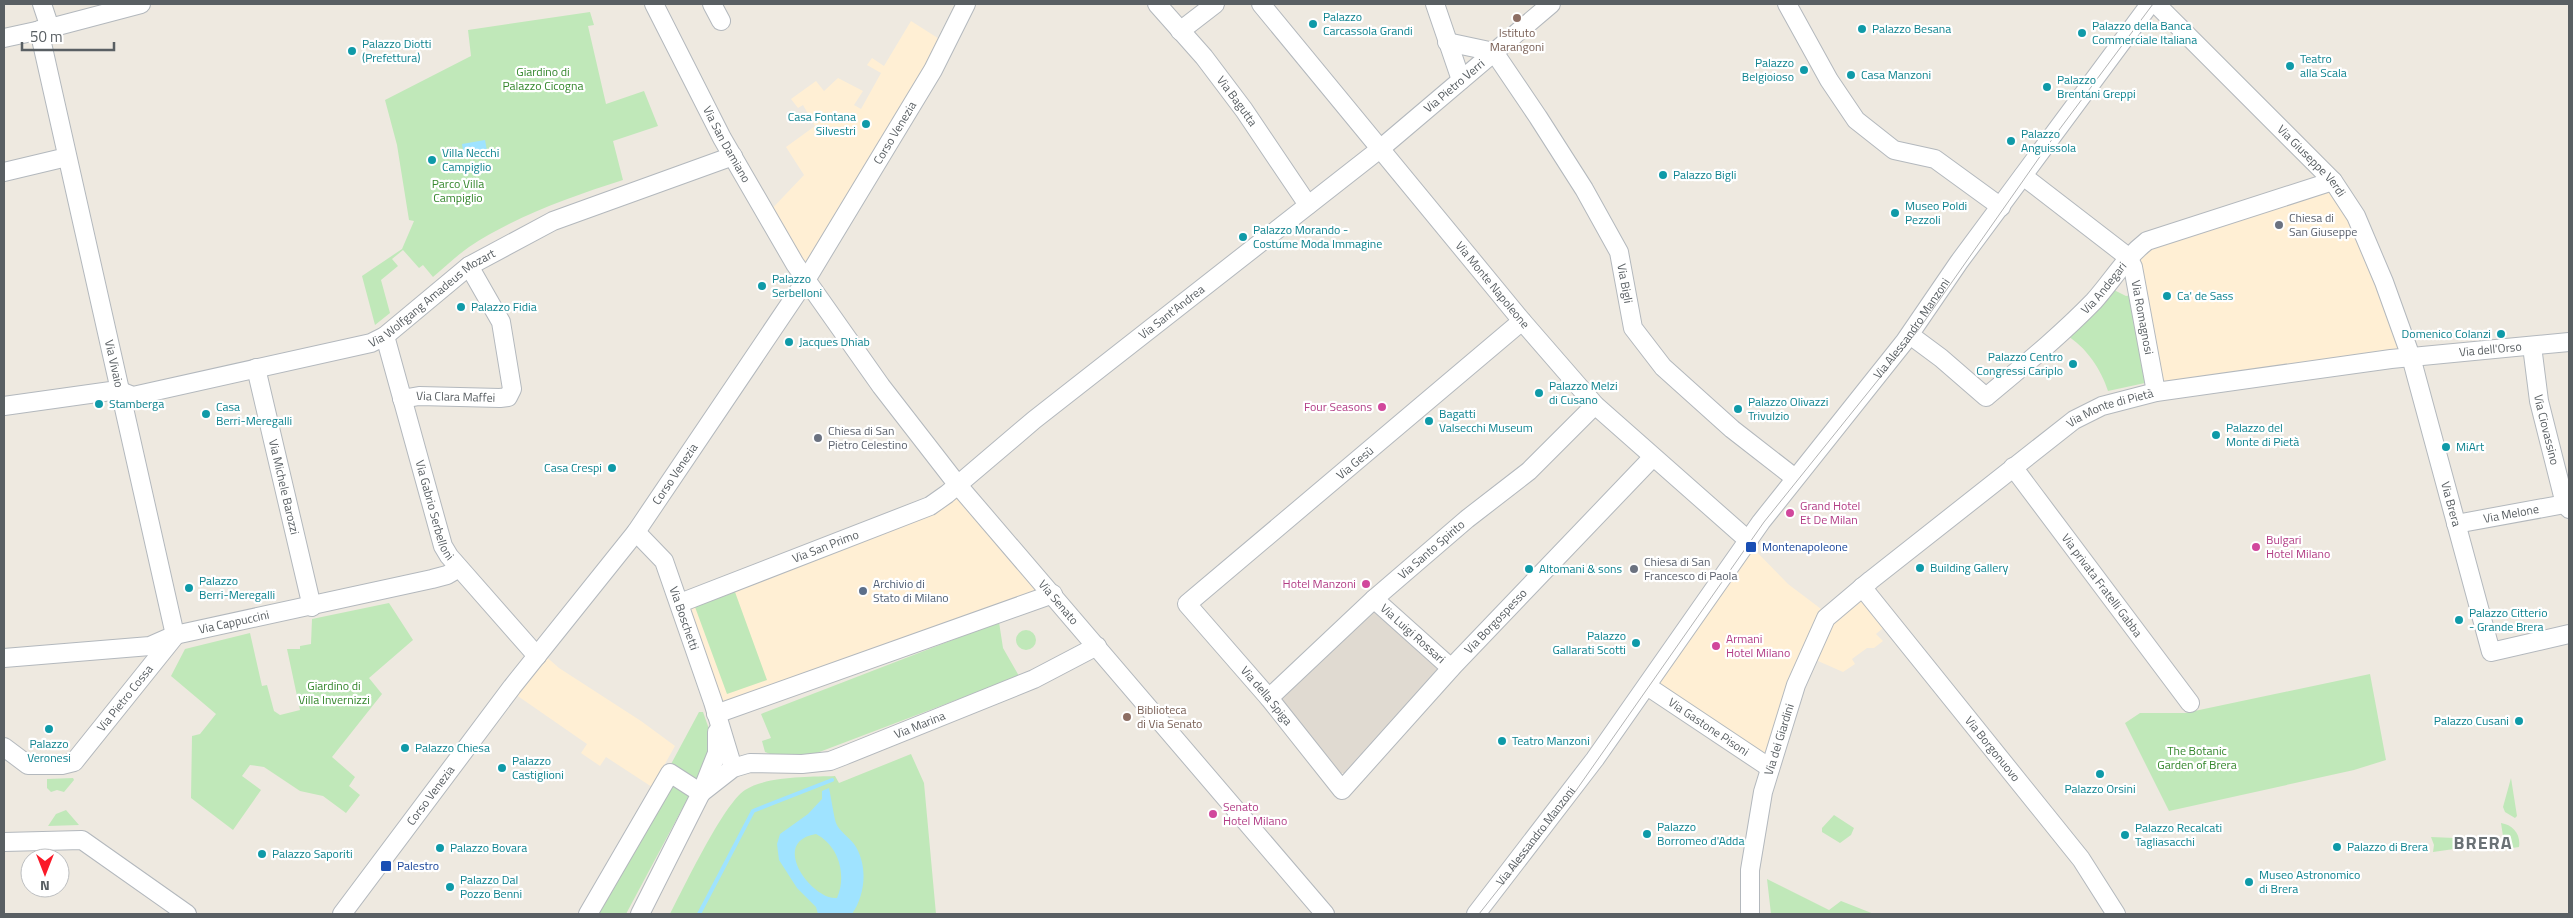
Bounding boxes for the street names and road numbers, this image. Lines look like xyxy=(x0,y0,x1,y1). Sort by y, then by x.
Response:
street label: Via Pietro Verri xyxy=(1419,54,1489,117)
street label: Via Bagutta xyxy=(1212,72,1262,130)
street label: Corso Venezia xyxy=(868,97,921,168)
street label: Via San Damiano xyxy=(698,102,756,186)
street label: Via Giuseppe Verdi xyxy=(2273,120,2351,200)
street label: Via Monte Napoleone xyxy=(1451,237,1535,333)
street label: Via Wolfgang Amadeus Mozart xyxy=(365,243,499,352)
street label: Via Andegari xyxy=(2076,257,2131,318)
street label: Via Bigli xyxy=(1612,262,1638,305)
street label: Via Alessandro Manzoni xyxy=(1868,274,1954,383)
street label: Via Romagnosi xyxy=(2127,279,2159,356)
street label: Via Sant'Andrea xyxy=(1134,280,1208,344)
street label: Via dell'Orso xyxy=(2458,337,2522,361)
street label: Via Vivaio xyxy=(100,338,129,389)
street label: Via Monte di Pietà xyxy=(2062,383,2155,432)
street label: Via Clara Maffei xyxy=(416,386,496,407)
street label: Via Ciovassino xyxy=(2529,393,2565,467)
street label: Via Michele Barozzi xyxy=(264,437,305,536)
street label: Corso Venezia xyxy=(647,439,702,508)
street label: Via Gesù xyxy=(1332,441,1378,484)
street label: Via Gabrio Serbelloni xyxy=(411,458,459,565)
street label: Via Brera xyxy=(2436,479,2467,529)
street label: Via Melone xyxy=(2482,499,2540,528)
street label: Via Santo Spirito xyxy=(1393,515,1469,584)
street label: Via San Primo xyxy=(789,525,861,568)
street label: Via privata Fratelli Gabba xyxy=(2057,529,2147,641)
street label: Via Senato xyxy=(1034,575,1083,629)
street label: Via Boschetti xyxy=(665,584,704,653)
street label: Via Borgospesso xyxy=(1459,584,1531,658)
street label: Via Luigi Rossari xyxy=(1376,599,1450,668)
street label: Via Cappuccini xyxy=(197,605,271,639)
street label: Via Pietro Cossa xyxy=(92,660,158,736)
street label: Via della Spiga xyxy=(1236,662,1297,729)
street label: Via Gastone Pisoni xyxy=(1665,693,1753,761)
street label: Via dei Giardini xyxy=(1759,701,1799,778)
street label: Via Marina xyxy=(891,706,948,744)
street label: Via Borgonuovo xyxy=(1960,712,2025,786)
street label: Corso Venezia xyxy=(401,761,459,829)
street label: Via Alessandro Manzoni xyxy=(1491,782,1580,890)

